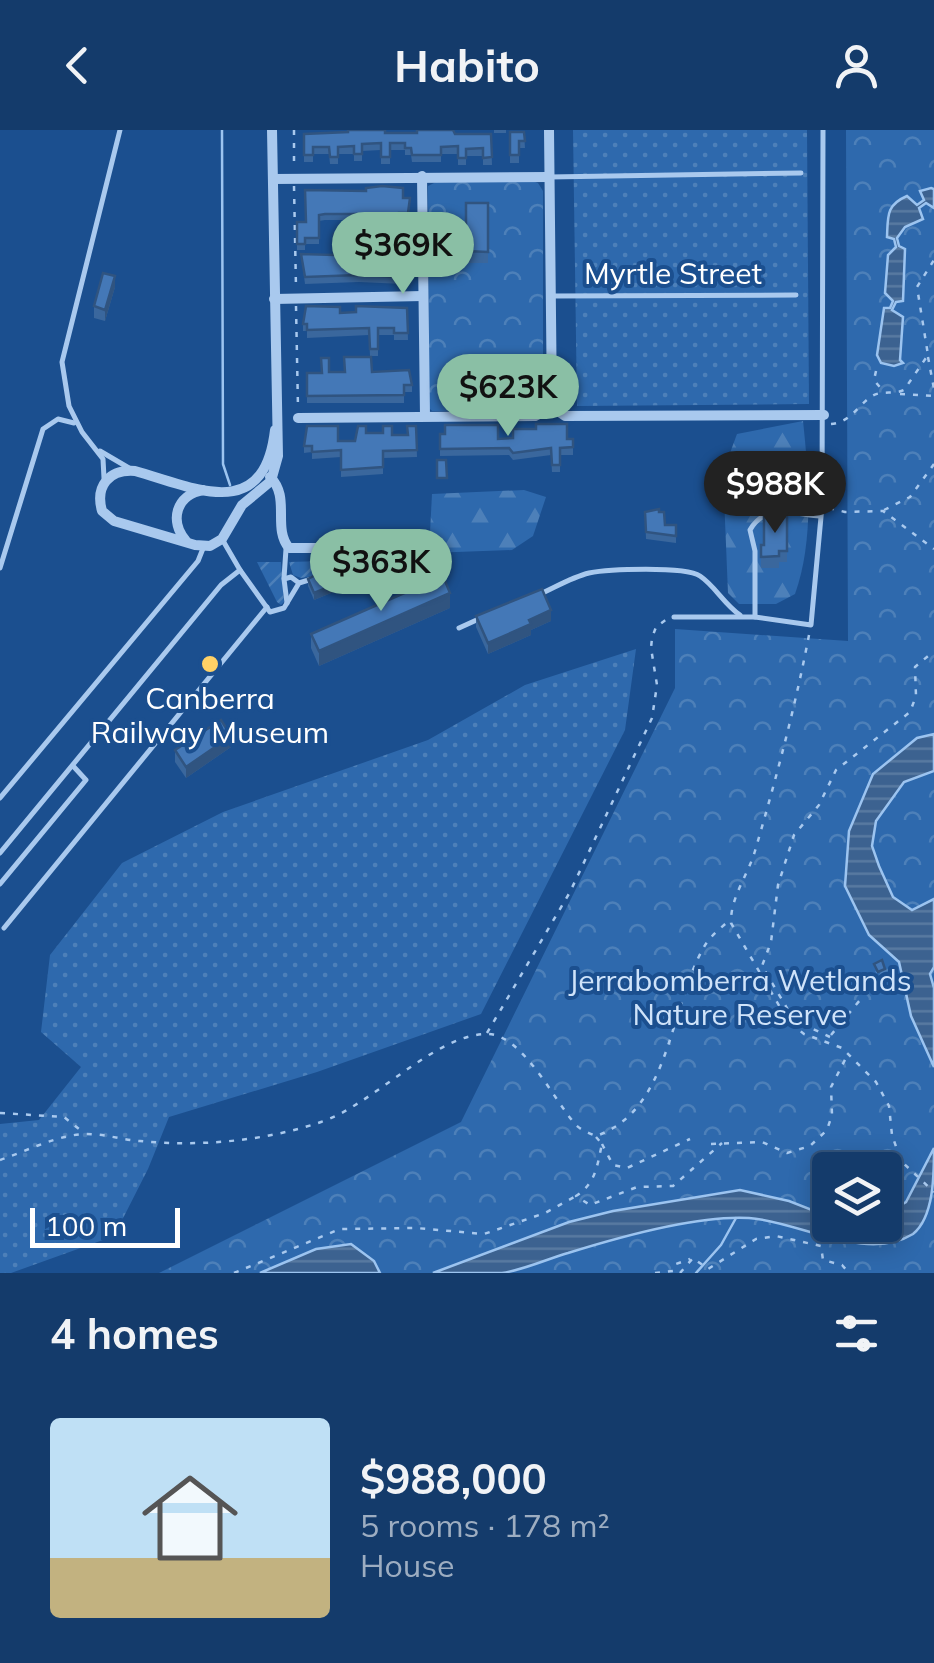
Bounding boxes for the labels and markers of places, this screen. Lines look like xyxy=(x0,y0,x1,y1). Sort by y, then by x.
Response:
pin: $369K xyxy=(333,212,473,297)
pin: $623K xyxy=(438,354,578,439)
pin: $988K xyxy=(705,451,845,536)
pin: $363K xyxy=(311,529,451,614)
marker: Canberra Railway Museum xyxy=(199,653,221,675)
place label: Canberra Railway Museum xyxy=(91,679,329,751)

